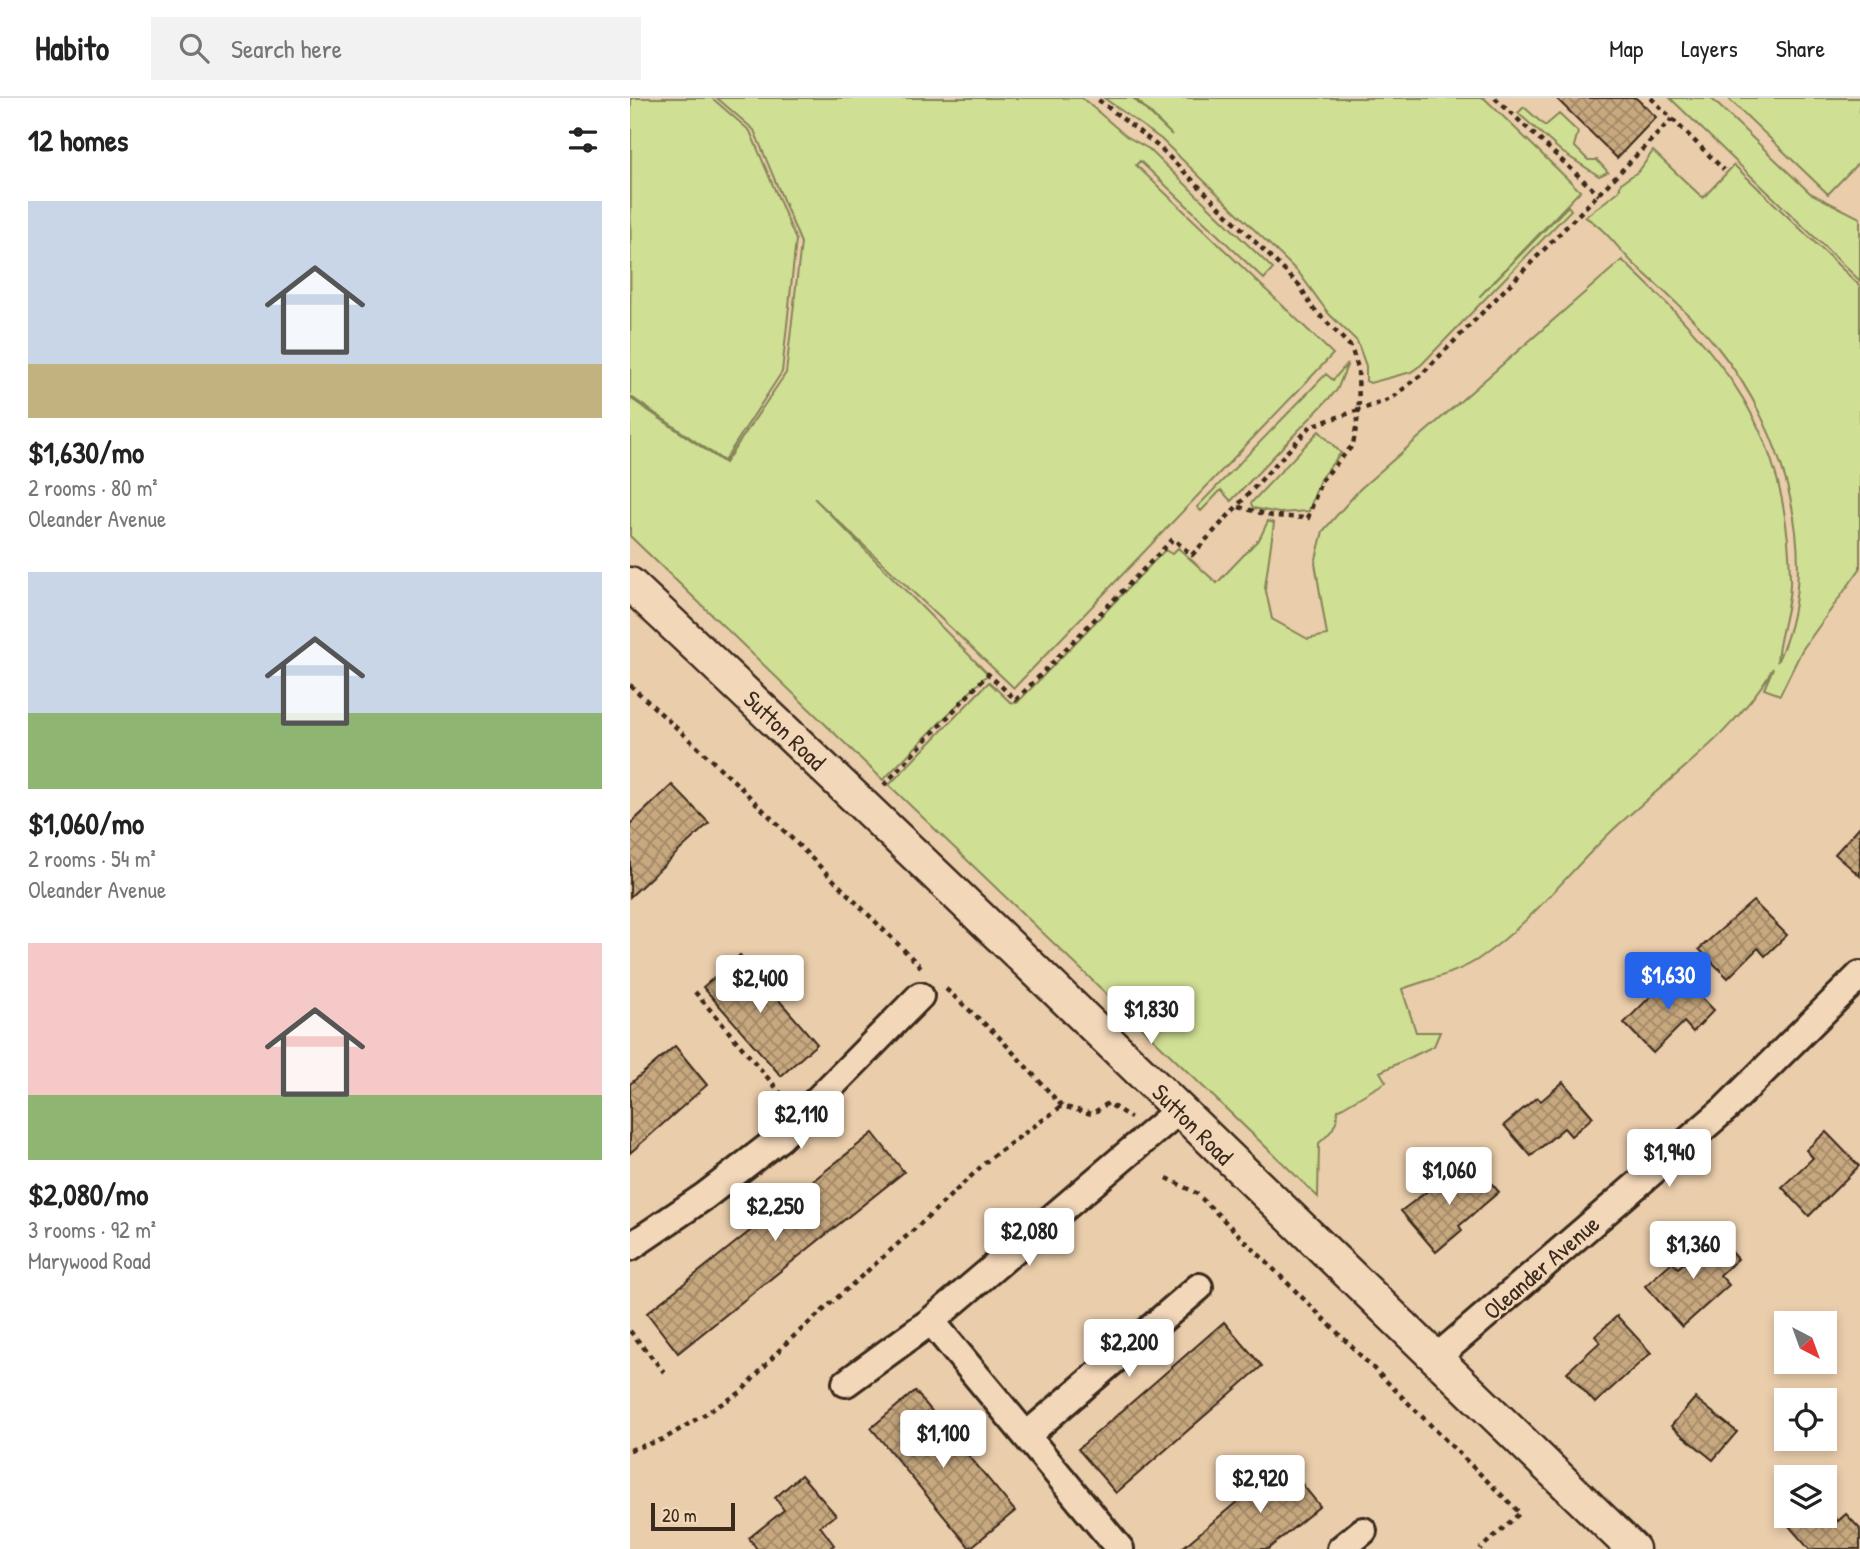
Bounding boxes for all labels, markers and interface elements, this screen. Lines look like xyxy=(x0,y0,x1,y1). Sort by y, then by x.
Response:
search box xyxy=(151,17,641,80)
text: Habito xyxy=(35,26,109,70)
icon: search xyxy=(175,29,213,67)
text: Search here xyxy=(231,31,342,66)
text: Map xyxy=(1609,32,1643,64)
text: Layers xyxy=(1681,32,1738,64)
text: Share xyxy=(1776,32,1825,64)
text: 12 homes xyxy=(28,120,128,160)
icon: filters xyxy=(564,121,602,159)
icon: home xyxy=(252,247,378,373)
text: $1,630/mo xyxy=(28,432,144,472)
text: 2 rooms · 80 m² xyxy=(28,472,158,503)
text: Oleander Avenue xyxy=(28,503,166,534)
icon: home xyxy=(252,618,378,744)
street label: Sutton Road xyxy=(737,683,833,777)
text: $1,060/mo xyxy=(28,803,144,843)
text: 2 rooms · 54 m² xyxy=(28,843,156,874)
text: Oleander Avenue xyxy=(28,874,166,905)
pin: $1,630 xyxy=(1611,953,1725,1012)
pin: $2,400 xyxy=(703,956,817,1015)
text: $1,630 xyxy=(1641,959,1695,990)
text: $2,400 xyxy=(732,962,788,993)
pin: $1,830 xyxy=(1094,986,1208,1046)
icon: home xyxy=(252,989,378,1115)
text: $1,830 xyxy=(1123,993,1179,1024)
street label: Sutton Road xyxy=(1145,1076,1241,1172)
pin: $2,110 xyxy=(744,1091,858,1151)
text: $2,110 xyxy=(774,1098,828,1129)
pin: $1,940 xyxy=(1612,1130,1726,1189)
text: $1,940 xyxy=(1643,1136,1695,1167)
pin: $1,060 xyxy=(1392,1148,1506,1207)
text: $1,060 xyxy=(1422,1154,1476,1185)
text: $2,080/mo xyxy=(28,1174,148,1214)
pin: $2,250 xyxy=(718,1184,832,1243)
text: $2,250 xyxy=(746,1190,804,1221)
street label: Oleander Avenue xyxy=(1476,1207,1606,1326)
pin: $2,080 xyxy=(972,1208,1086,1268)
text: 3 rooms · 92 m² xyxy=(28,1214,156,1245)
text: $2,080 xyxy=(1000,1215,1058,1246)
pin: $1,360 xyxy=(1636,1222,1750,1281)
text: $1,360 xyxy=(1666,1228,1720,1259)
text: Marywood Road xyxy=(28,1245,150,1276)
north arrow xyxy=(1774,1311,1838,1374)
map controls xyxy=(1774,1311,1837,1528)
pin: $2,200 xyxy=(1072,1320,1186,1379)
text: $2,200 xyxy=(1100,1326,1158,1357)
button: locate xyxy=(1774,1388,1837,1451)
pin: $1,100 xyxy=(886,1410,1000,1470)
text: $1,100 xyxy=(916,1417,970,1448)
pin: $2,920 xyxy=(1203,1456,1317,1515)
text: $2,920 xyxy=(1232,1462,1288,1493)
button: layers xyxy=(1774,1465,1837,1528)
scale bar xyxy=(651,1500,735,1532)
text: 20 m xyxy=(662,1502,697,1528)

